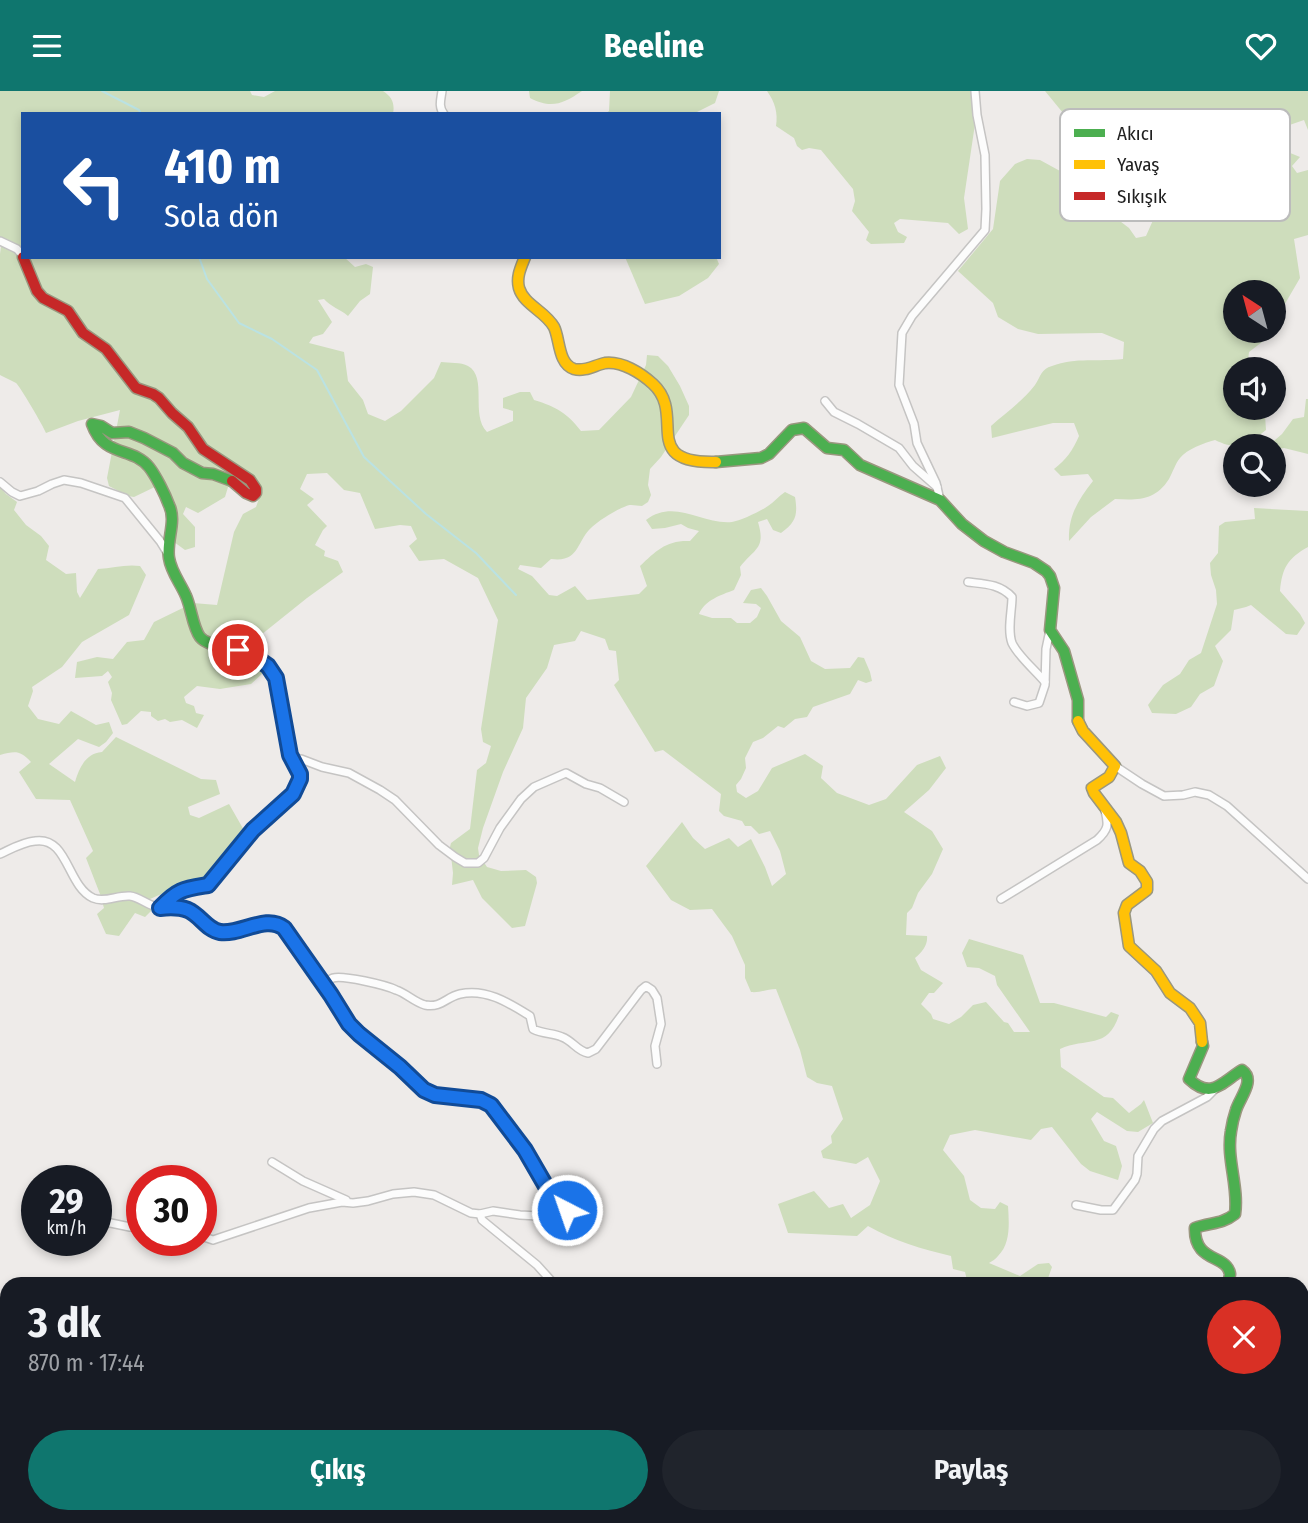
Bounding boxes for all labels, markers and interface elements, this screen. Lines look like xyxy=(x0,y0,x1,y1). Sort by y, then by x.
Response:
icon: menu xyxy=(28,27,66,65)
text: Beeline xyxy=(604,27,704,65)
icon: heart xyxy=(1242,27,1280,65)
legend xyxy=(1060,109,1290,221)
text: Akıcı xyxy=(1117,122,1154,145)
text: 410 m xyxy=(164,137,281,196)
icon: left xyxy=(49,140,140,231)
text: Yavaş xyxy=(1117,153,1159,176)
text: Sıkışık xyxy=(1117,185,1167,208)
text: Sola dön xyxy=(164,197,279,235)
north arrow xyxy=(1223,280,1286,343)
map controls xyxy=(1223,280,1286,497)
button: sound xyxy=(1223,357,1286,420)
button: search xyxy=(1223,434,1286,497)
pin xyxy=(208,620,268,680)
icon: arrive xyxy=(219,631,257,669)
speed limit sign: 30 xyxy=(126,1165,217,1256)
position arrow xyxy=(530,1173,604,1247)
text: 29 xyxy=(49,1180,84,1222)
text: km/h xyxy=(46,1217,87,1239)
text: 3 dk xyxy=(28,1298,101,1348)
button: close xyxy=(1207,1300,1281,1374)
text: 870 m · 17:44 xyxy=(28,1349,144,1377)
button: Çıkış xyxy=(28,1430,648,1510)
button: Paylaş xyxy=(662,1430,1281,1510)

